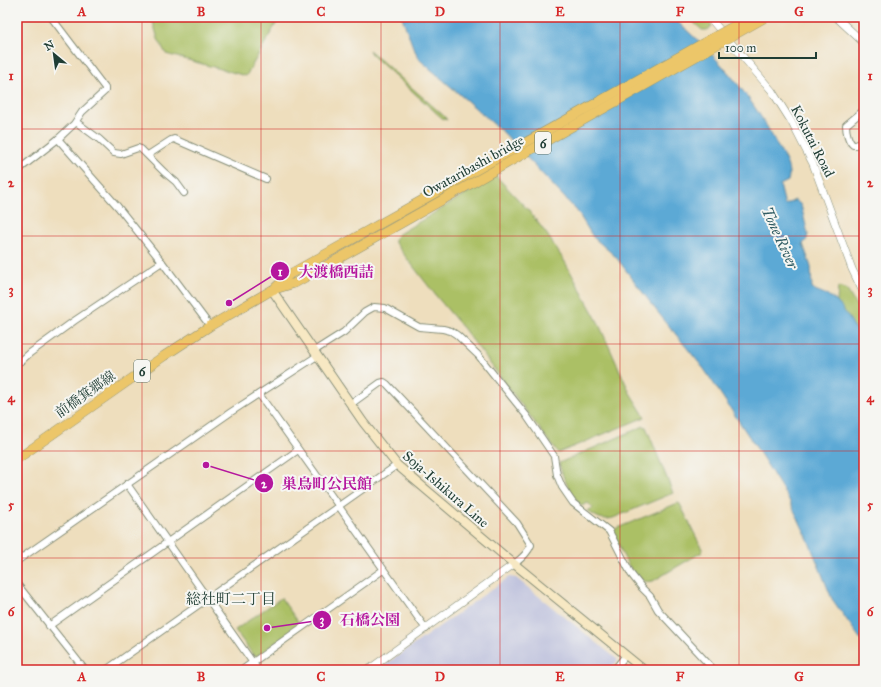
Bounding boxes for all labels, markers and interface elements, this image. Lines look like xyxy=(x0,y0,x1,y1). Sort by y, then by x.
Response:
text: A xyxy=(77,4,87,20)
text: B xyxy=(197,4,206,20)
text: C xyxy=(317,4,326,20)
text: D xyxy=(435,4,445,20)
text: E xyxy=(555,4,565,20)
text: F xyxy=(676,4,685,20)
text: G xyxy=(794,4,804,20)
north arrow xyxy=(34,34,74,74)
scale bar xyxy=(719,34,816,60)
text: N xyxy=(42,37,57,54)
text: 100 m xyxy=(725,41,756,55)
text: 1 xyxy=(8,68,14,84)
text: 1 xyxy=(867,68,873,84)
street label: Kokutai Road xyxy=(787,102,838,180)
street label: Owataribashi bridge xyxy=(420,131,527,201)
road number: 6 xyxy=(535,132,551,154)
text: 2 xyxy=(8,175,15,191)
text: 2 xyxy=(867,175,874,191)
water label: Tone River xyxy=(758,204,802,272)
callout: 大渡橋西詰 xyxy=(270,258,381,285)
text: 大渡橋西詰 xyxy=(298,263,374,281)
text: 1 xyxy=(278,265,283,279)
text: 3 xyxy=(8,282,14,298)
text: 3 xyxy=(867,282,873,298)
road number: 6 xyxy=(134,360,150,382)
street label: 前橋箕郷線 xyxy=(52,367,119,421)
text: 4 xyxy=(7,390,15,406)
text: 4 xyxy=(866,390,874,406)
street label: Soja-Ishikura Line xyxy=(399,447,492,532)
callout: 巣鳥町公民館 xyxy=(254,470,380,497)
text: 巣鳥町公民館 xyxy=(282,475,372,493)
text: 2 xyxy=(261,477,268,491)
text: 5 xyxy=(8,497,15,513)
text: 5 xyxy=(867,497,874,513)
district label: 総社町二丁目 xyxy=(186,590,276,608)
text: 6 xyxy=(8,604,16,620)
text: 6 xyxy=(867,604,875,620)
callout: 石橋公園 xyxy=(312,606,408,633)
text: 石橋公園 xyxy=(340,611,400,629)
text: 3 xyxy=(320,613,325,628)
text: A xyxy=(77,669,87,685)
text: B xyxy=(197,669,206,685)
text: C xyxy=(317,669,326,685)
text: D xyxy=(435,669,445,685)
text: E xyxy=(555,669,565,685)
text: F xyxy=(676,669,685,685)
text: G xyxy=(794,669,804,685)

